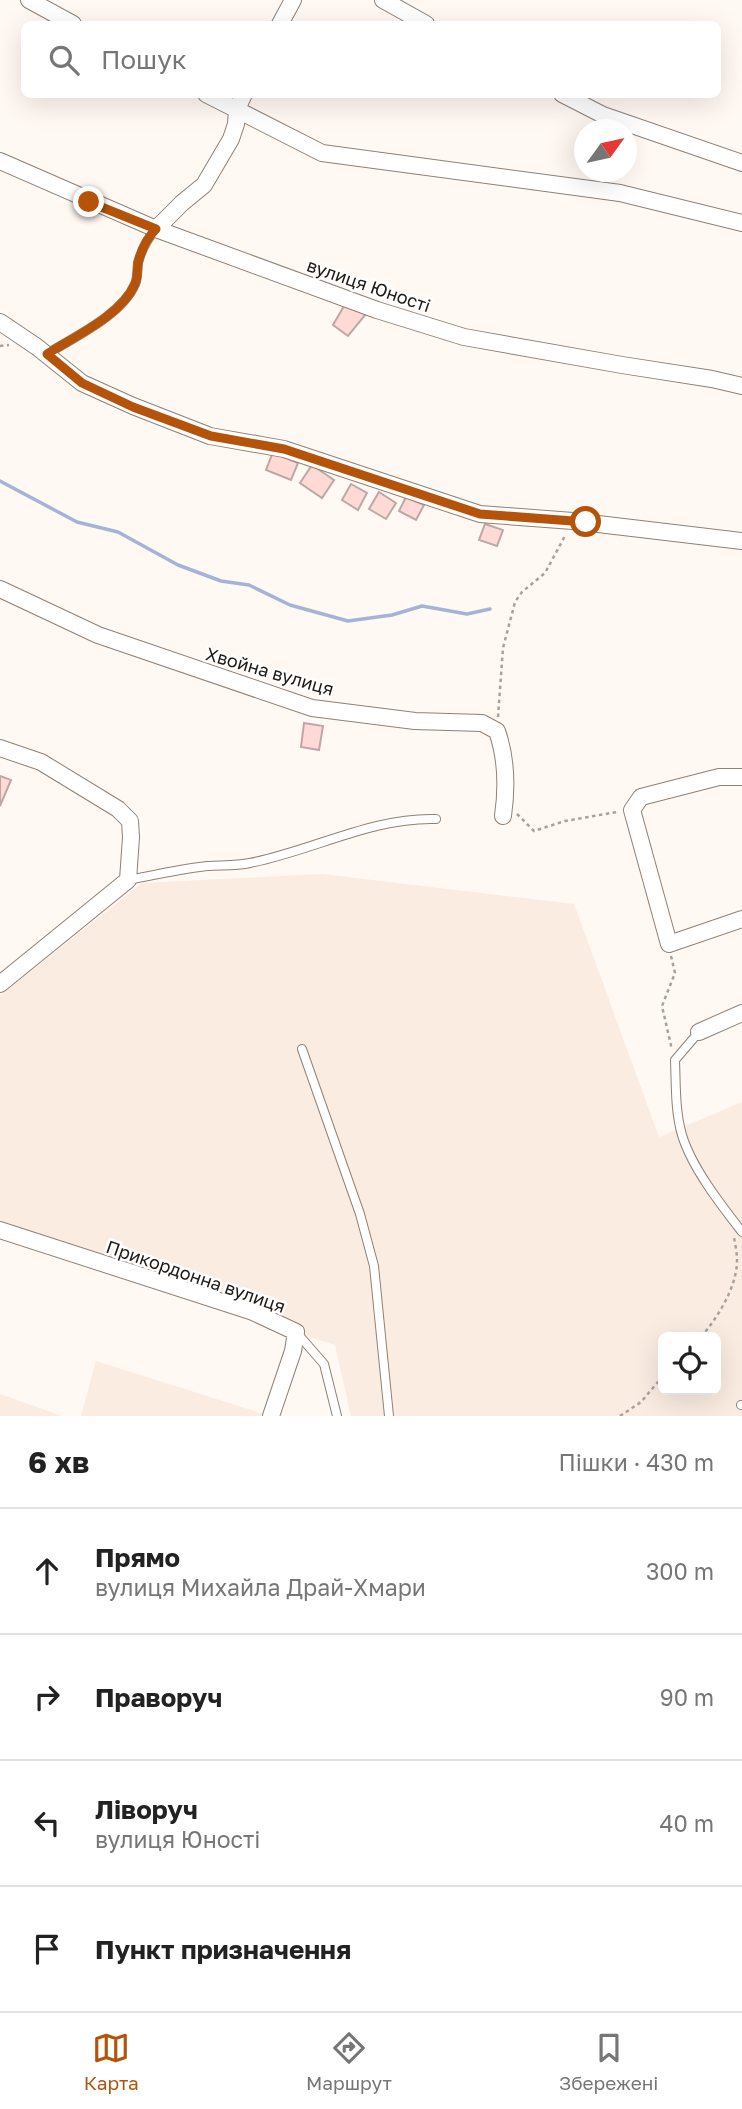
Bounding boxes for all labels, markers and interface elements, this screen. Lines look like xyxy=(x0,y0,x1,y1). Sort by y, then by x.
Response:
search box xyxy=(21,21,721,98)
icon: search xyxy=(45,41,83,79)
text: Пошук xyxy=(101,44,187,75)
north arrow xyxy=(574,119,637,182)
route end xyxy=(73,186,104,217)
street label: вулиця Юності xyxy=(304,254,434,316)
route start xyxy=(570,506,601,537)
street label: Хвойна вулиця xyxy=(203,642,337,700)
street label: Прикордонна вулиця xyxy=(103,1235,289,1317)
map controls xyxy=(658,1332,721,1395)
button: locate xyxy=(658,1332,721,1395)
text: 6 хв xyxy=(28,1444,89,1480)
text: Пішки · 430 m xyxy=(558,1448,714,1476)
text: Прямо xyxy=(95,1542,180,1573)
icon: ahead xyxy=(28,1552,66,1590)
text: 300 m xyxy=(646,1557,714,1585)
text: вулиця Михайла Драй-Хмари xyxy=(95,1573,426,1601)
icon: right xyxy=(28,1678,66,1716)
text: Праворуч xyxy=(95,1682,223,1713)
text: 90 m xyxy=(660,1683,714,1711)
text: Ліворуч xyxy=(95,1794,198,1825)
icon: left xyxy=(28,1804,66,1842)
text: 40 m xyxy=(660,1809,714,1837)
text: вулиця Юності xyxy=(95,1825,260,1853)
icon: arrive xyxy=(28,1930,66,1968)
text: Пункт призначення xyxy=(95,1934,351,1965)
tab: Карта xyxy=(84,2029,139,2094)
tab: Маршрут xyxy=(306,2029,392,2094)
tab: Збережені xyxy=(559,2029,658,2094)

